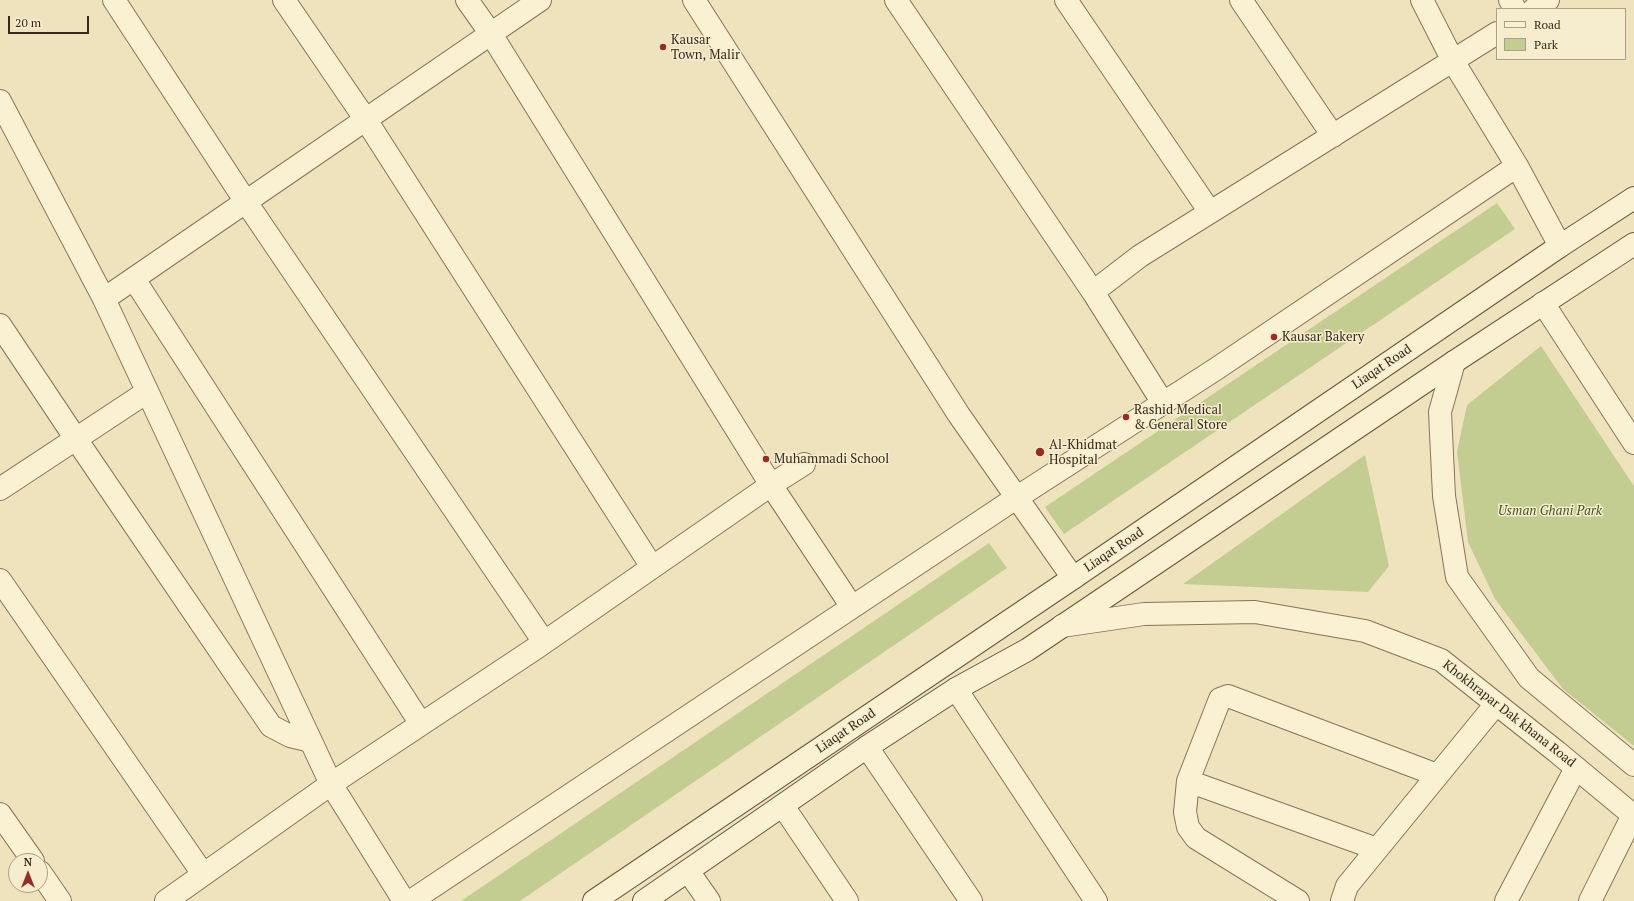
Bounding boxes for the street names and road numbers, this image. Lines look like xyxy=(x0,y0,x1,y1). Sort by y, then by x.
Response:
street label: Liaqat Road xyxy=(1349,341,1415,393)
street label: Liaqat Road xyxy=(1081,524,1147,576)
street label: Khokhrapar Dak khana Road xyxy=(1440,657,1578,771)
street label: Liaqat Road xyxy=(813,705,879,757)

